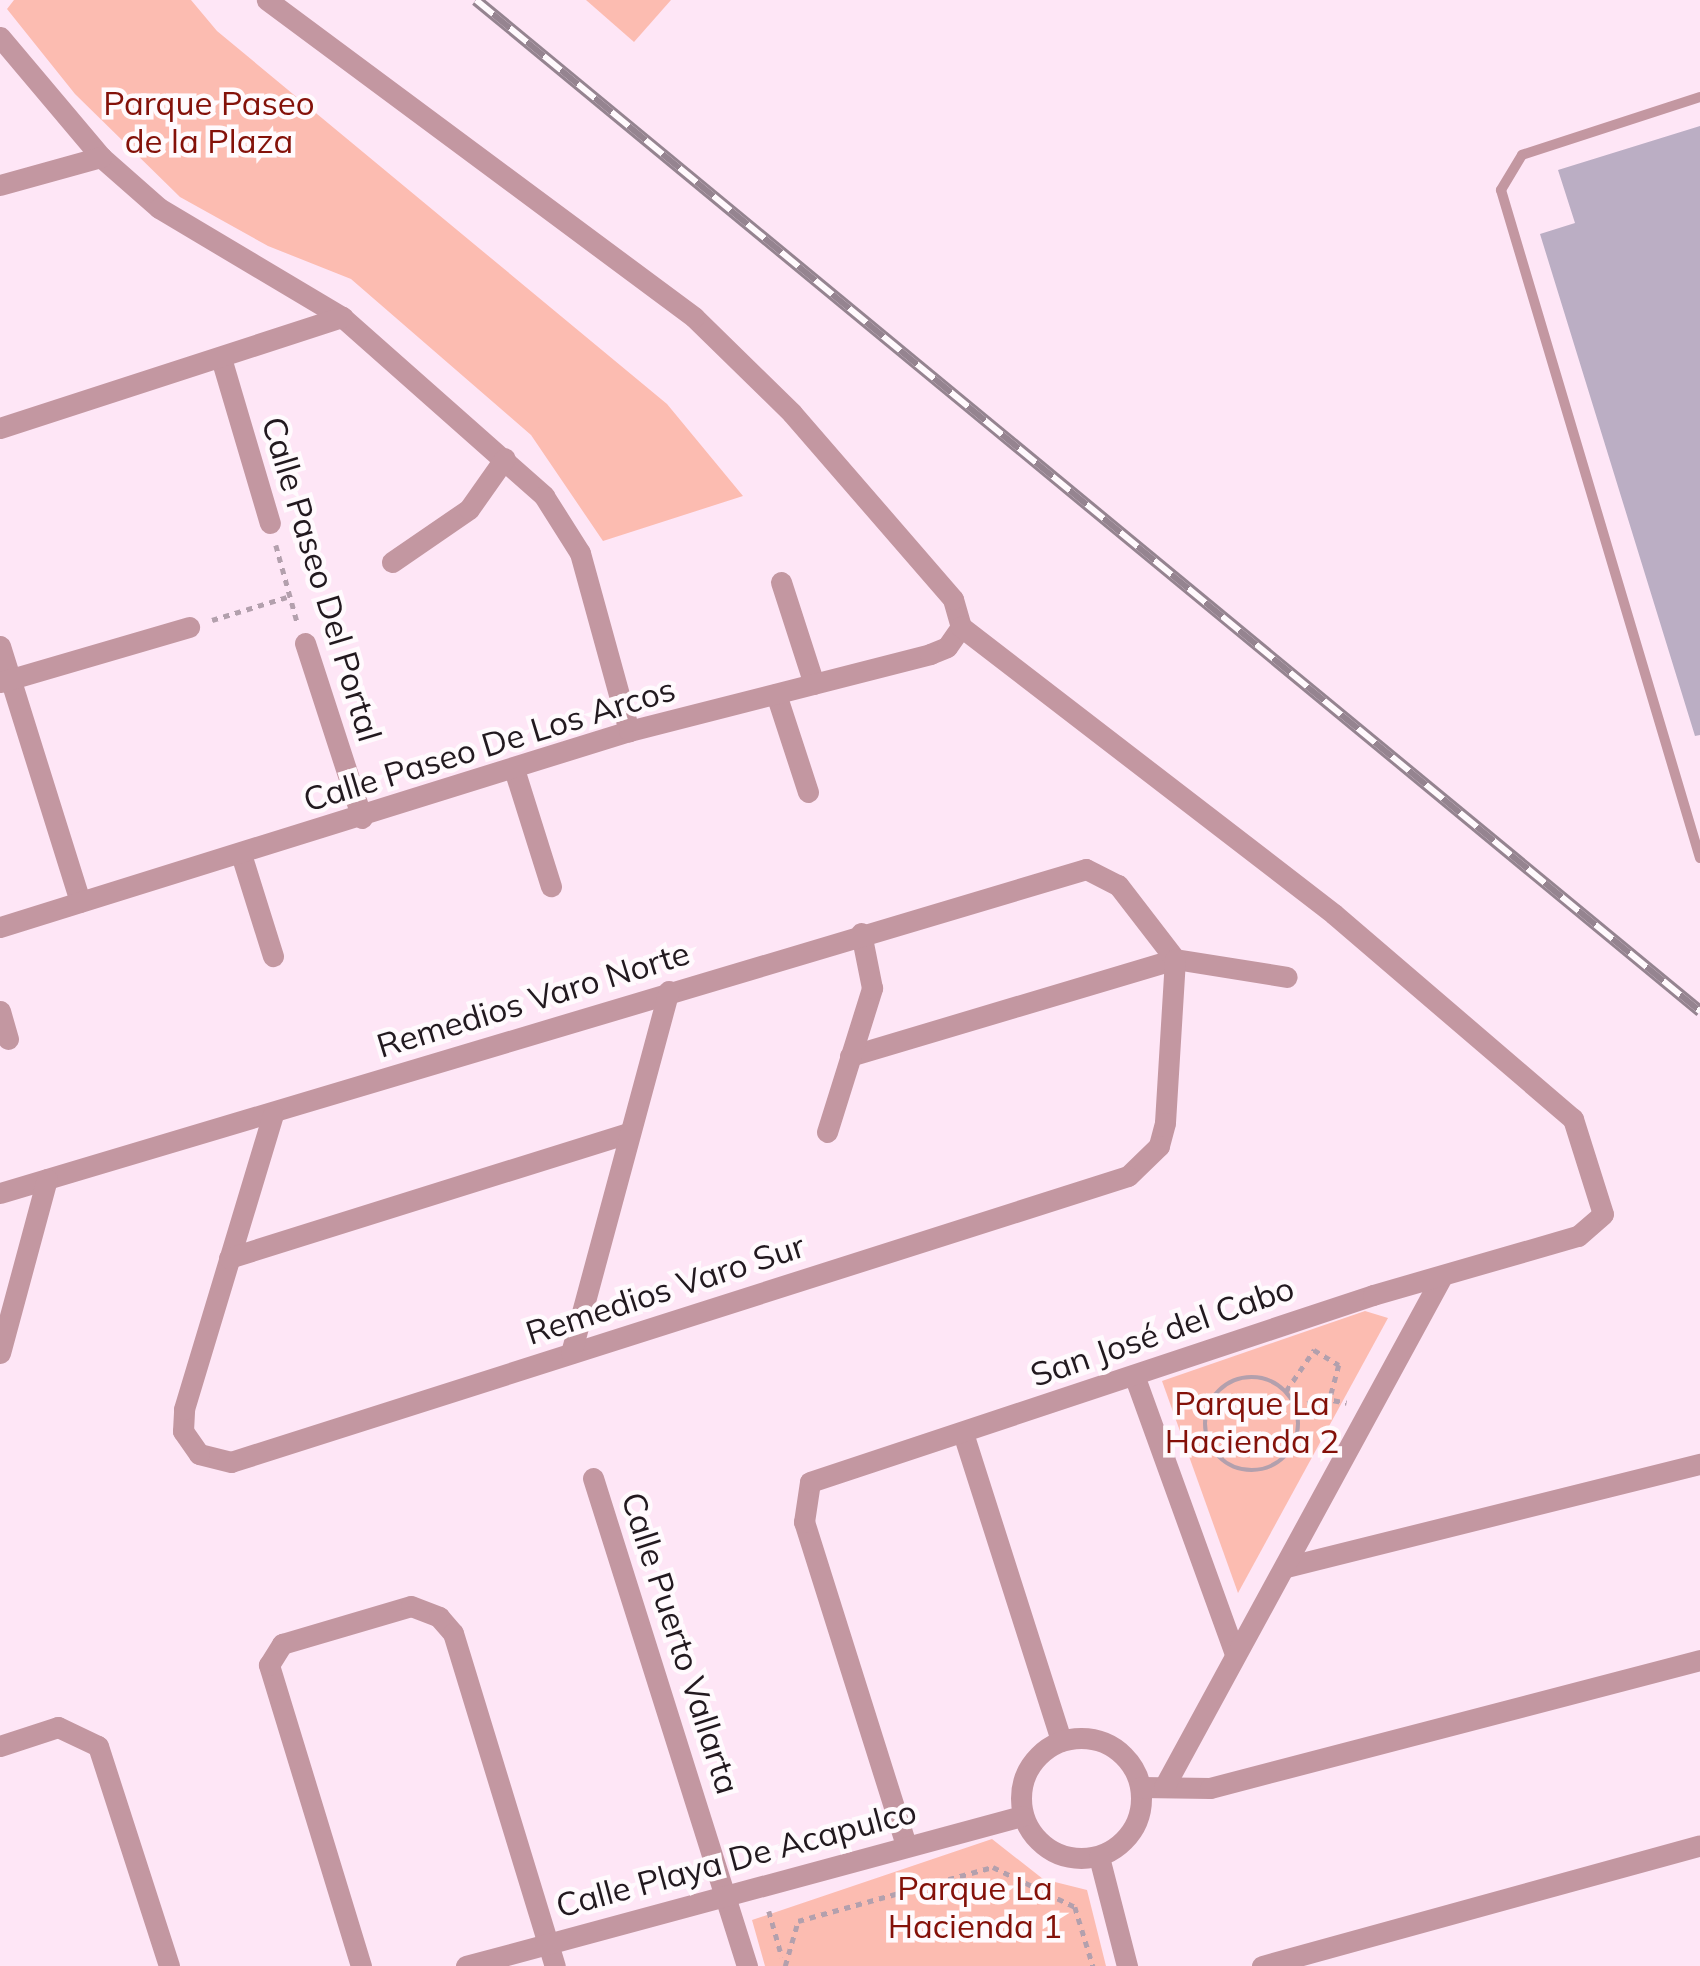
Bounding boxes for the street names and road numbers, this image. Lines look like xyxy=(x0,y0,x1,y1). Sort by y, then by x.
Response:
street label: Calle Paseo Del Portal xyxy=(254,412,390,746)
street label: Calle Paseo De Los Arcos xyxy=(298,669,680,819)
street label: Remedios Varo Norte xyxy=(372,933,694,1065)
street label: Remedios Varo Sur xyxy=(521,1225,809,1353)
street label: San José del Cabo xyxy=(1025,1267,1299,1395)
street label: Calle Puerto Vallarta xyxy=(614,1487,748,1799)
street label: Calle Playa De Acapulco xyxy=(551,1791,921,1925)

